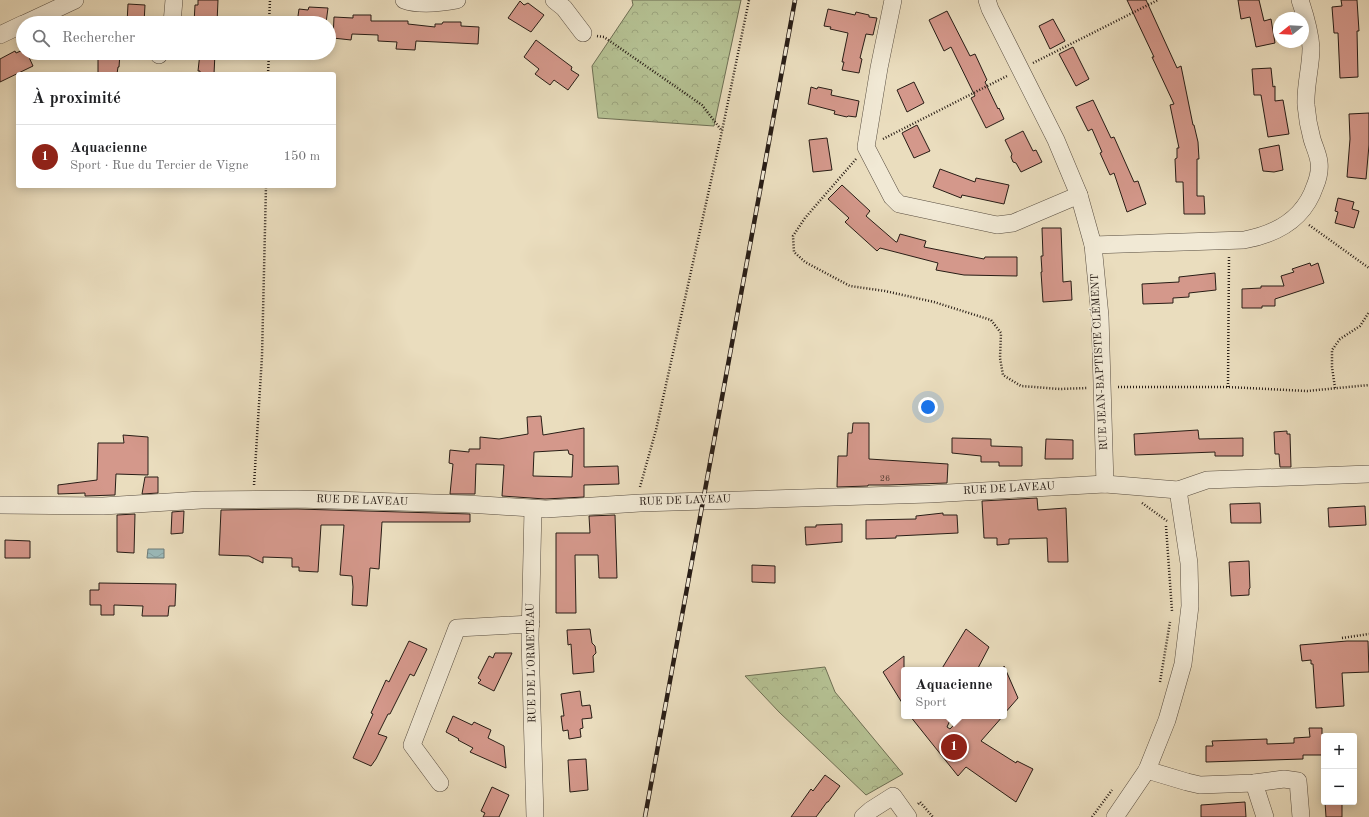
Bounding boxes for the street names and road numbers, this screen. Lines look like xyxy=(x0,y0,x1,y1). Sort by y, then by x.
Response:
street label: RUE JEAN-BAPTISTE CLÉMENT xyxy=(1088,273,1110,451)
street label: RUE DE LAVEAU xyxy=(963,481,1056,497)
street label: RUE DE LAVEAU xyxy=(316,494,409,508)
street label: RUE DE LAVEAU xyxy=(639,494,732,508)
street label: RUE DE L'ORMETEAU xyxy=(525,603,539,723)

